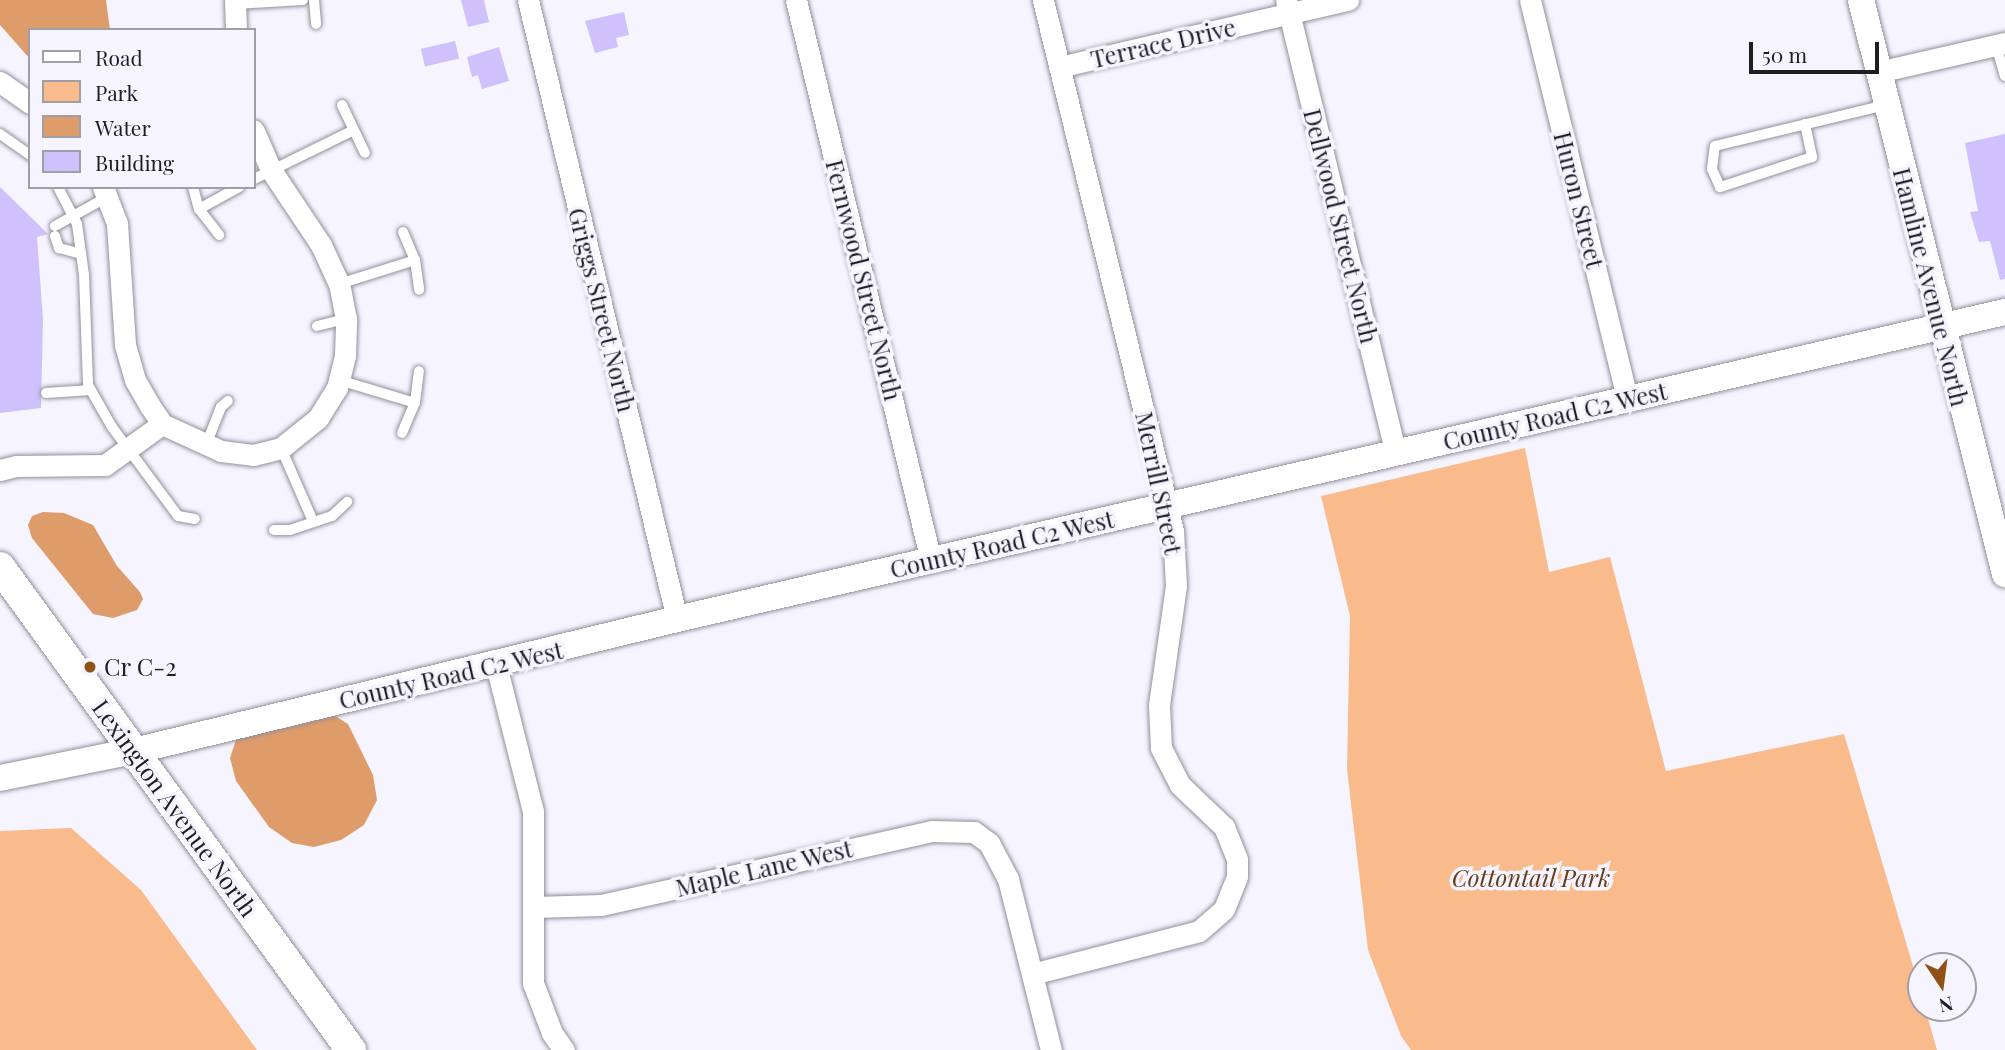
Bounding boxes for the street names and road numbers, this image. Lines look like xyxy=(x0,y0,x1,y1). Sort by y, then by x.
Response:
street label: Terrace Drive xyxy=(1088,12,1238,74)
street label: Dellwood Street North xyxy=(1298,106,1384,346)
street label: Huron Street xyxy=(1548,129,1610,271)
street label: Fernwood Street North xyxy=(820,156,908,404)
street label: Hamline Avenue North xyxy=(1887,164,1975,410)
street label: Griggs Street North xyxy=(563,205,641,415)
street label: County Road C2 West xyxy=(1439,376,1671,456)
street label: Merrill Street xyxy=(1130,409,1188,557)
street label: County Road C2 West xyxy=(886,504,1118,584)
street label: County Road C2 West xyxy=(335,635,567,715)
street label: Lexington Avenue North xyxy=(86,693,264,923)
street label: Maple Lane West xyxy=(672,834,856,902)

